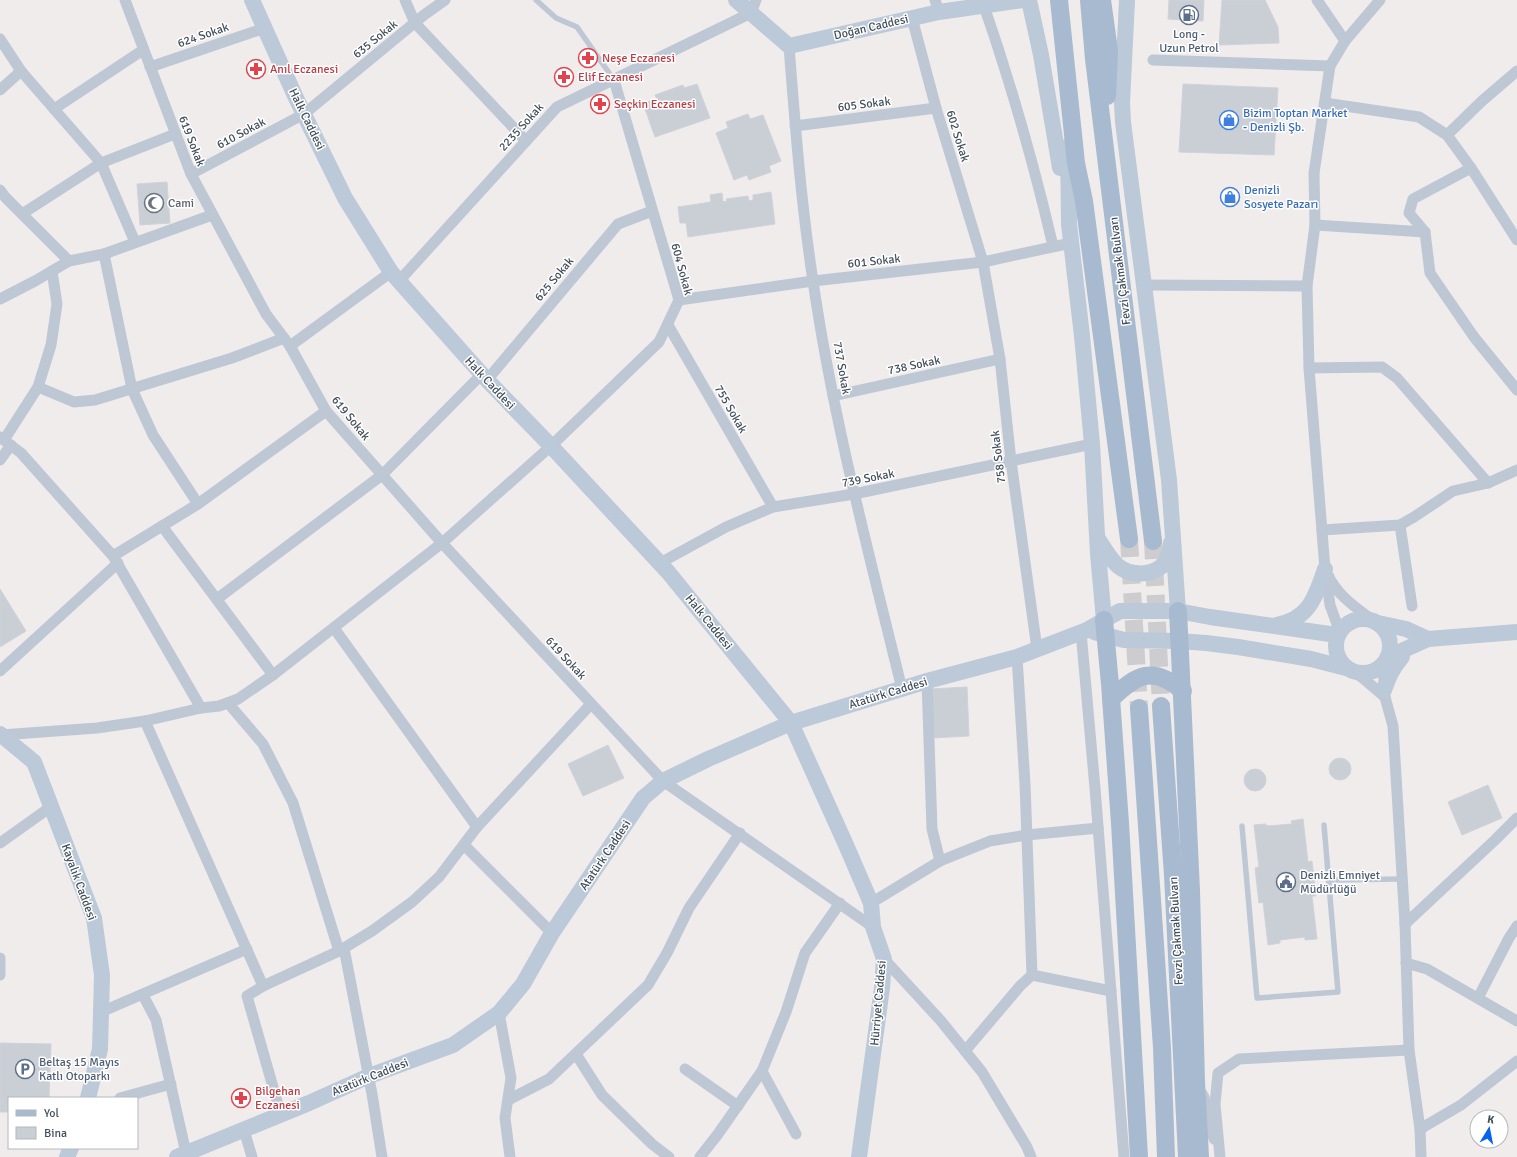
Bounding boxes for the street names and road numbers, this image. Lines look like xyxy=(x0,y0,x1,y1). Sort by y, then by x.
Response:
street label: Doğan Caddesi xyxy=(832,12,910,43)
street label: 635 Sokak xyxy=(350,17,401,62)
street label: 624 Sokak xyxy=(176,20,231,51)
street label: Halk Caddesi xyxy=(285,86,328,153)
street label: 605 Sokak xyxy=(837,94,891,115)
street label: 2235 Sokak xyxy=(496,100,547,154)
street label: 602 Sokak xyxy=(943,109,972,164)
street label: 619 Sokak xyxy=(175,114,208,169)
street label: 610 Sokak xyxy=(214,114,268,153)
street label: Fevzi Çakmak Bulvarı xyxy=(1106,216,1135,326)
street label: 604 Sokak xyxy=(667,242,696,297)
street label: 601 Sokak xyxy=(847,251,901,272)
street label: 625 Sokak xyxy=(532,254,577,304)
street label: 737 Sokak xyxy=(830,341,854,396)
street label: 738 Sokak xyxy=(887,353,942,378)
street label: Halk Caddesi xyxy=(461,354,518,413)
street label: 755 Sokak xyxy=(711,383,750,436)
street label: 619 Sokak xyxy=(328,393,373,444)
street label: 758 Sokak xyxy=(988,430,1009,484)
street label: 739 Sokak xyxy=(841,466,896,491)
street label: Halk Caddesi xyxy=(682,592,735,653)
street label: 619 Sokak xyxy=(542,634,589,683)
street label: Atatürk Caddesi xyxy=(847,674,929,713)
street label: Atatürk Caddesi xyxy=(576,817,634,893)
street label: Kayalık Caddesi xyxy=(58,842,99,923)
street label: Fevzi Çakmak Bulvarı xyxy=(1166,876,1187,986)
street label: Hürriyet Caddesi xyxy=(867,960,890,1046)
street label: Atatürk Caddesi xyxy=(330,1055,411,1100)

